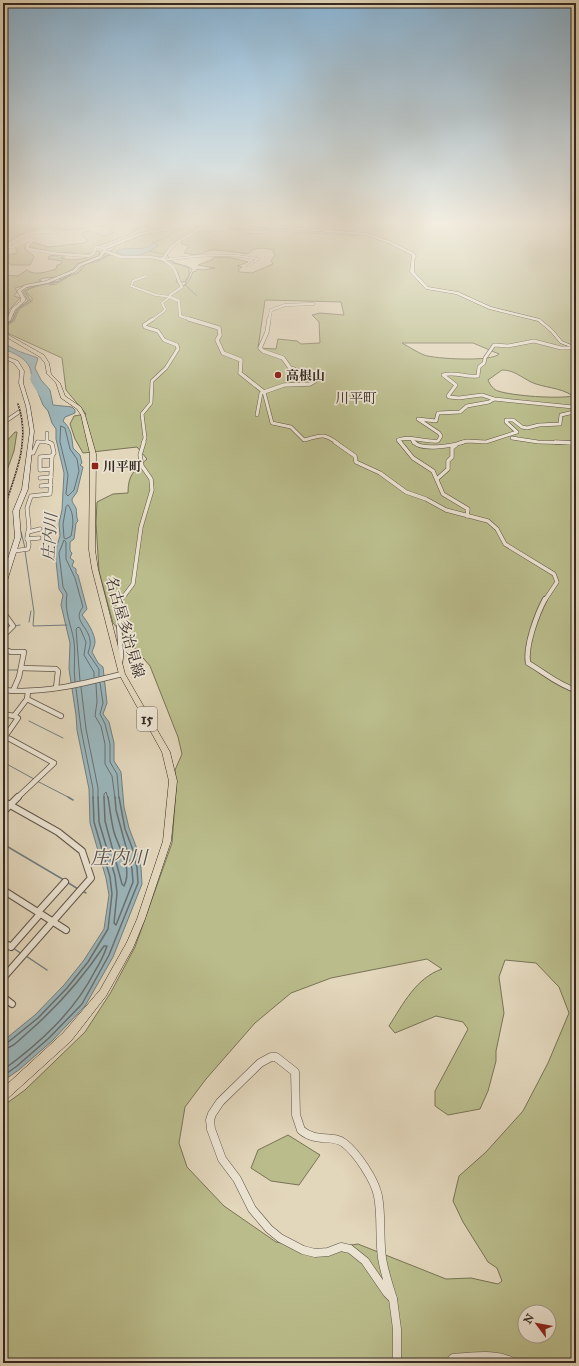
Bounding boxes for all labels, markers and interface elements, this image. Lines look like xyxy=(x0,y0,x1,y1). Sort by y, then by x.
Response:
place label: 高根山 xyxy=(286,368,325,384)
marker: 高根山 xyxy=(273,370,283,380)
district label: 川平町 xyxy=(335,390,377,407)
place label: 川平町 xyxy=(103,459,142,475)
marker: 川平町 xyxy=(90,461,100,471)
water label: 庄内川 xyxy=(38,510,61,562)
street label: 名古屋多治見線 xyxy=(102,574,148,680)
road number: 15 xyxy=(137,707,157,731)
water label: 庄内川 xyxy=(90,846,149,869)
north arrow xyxy=(517,1304,557,1344)
text: N xyxy=(521,1311,537,1326)

